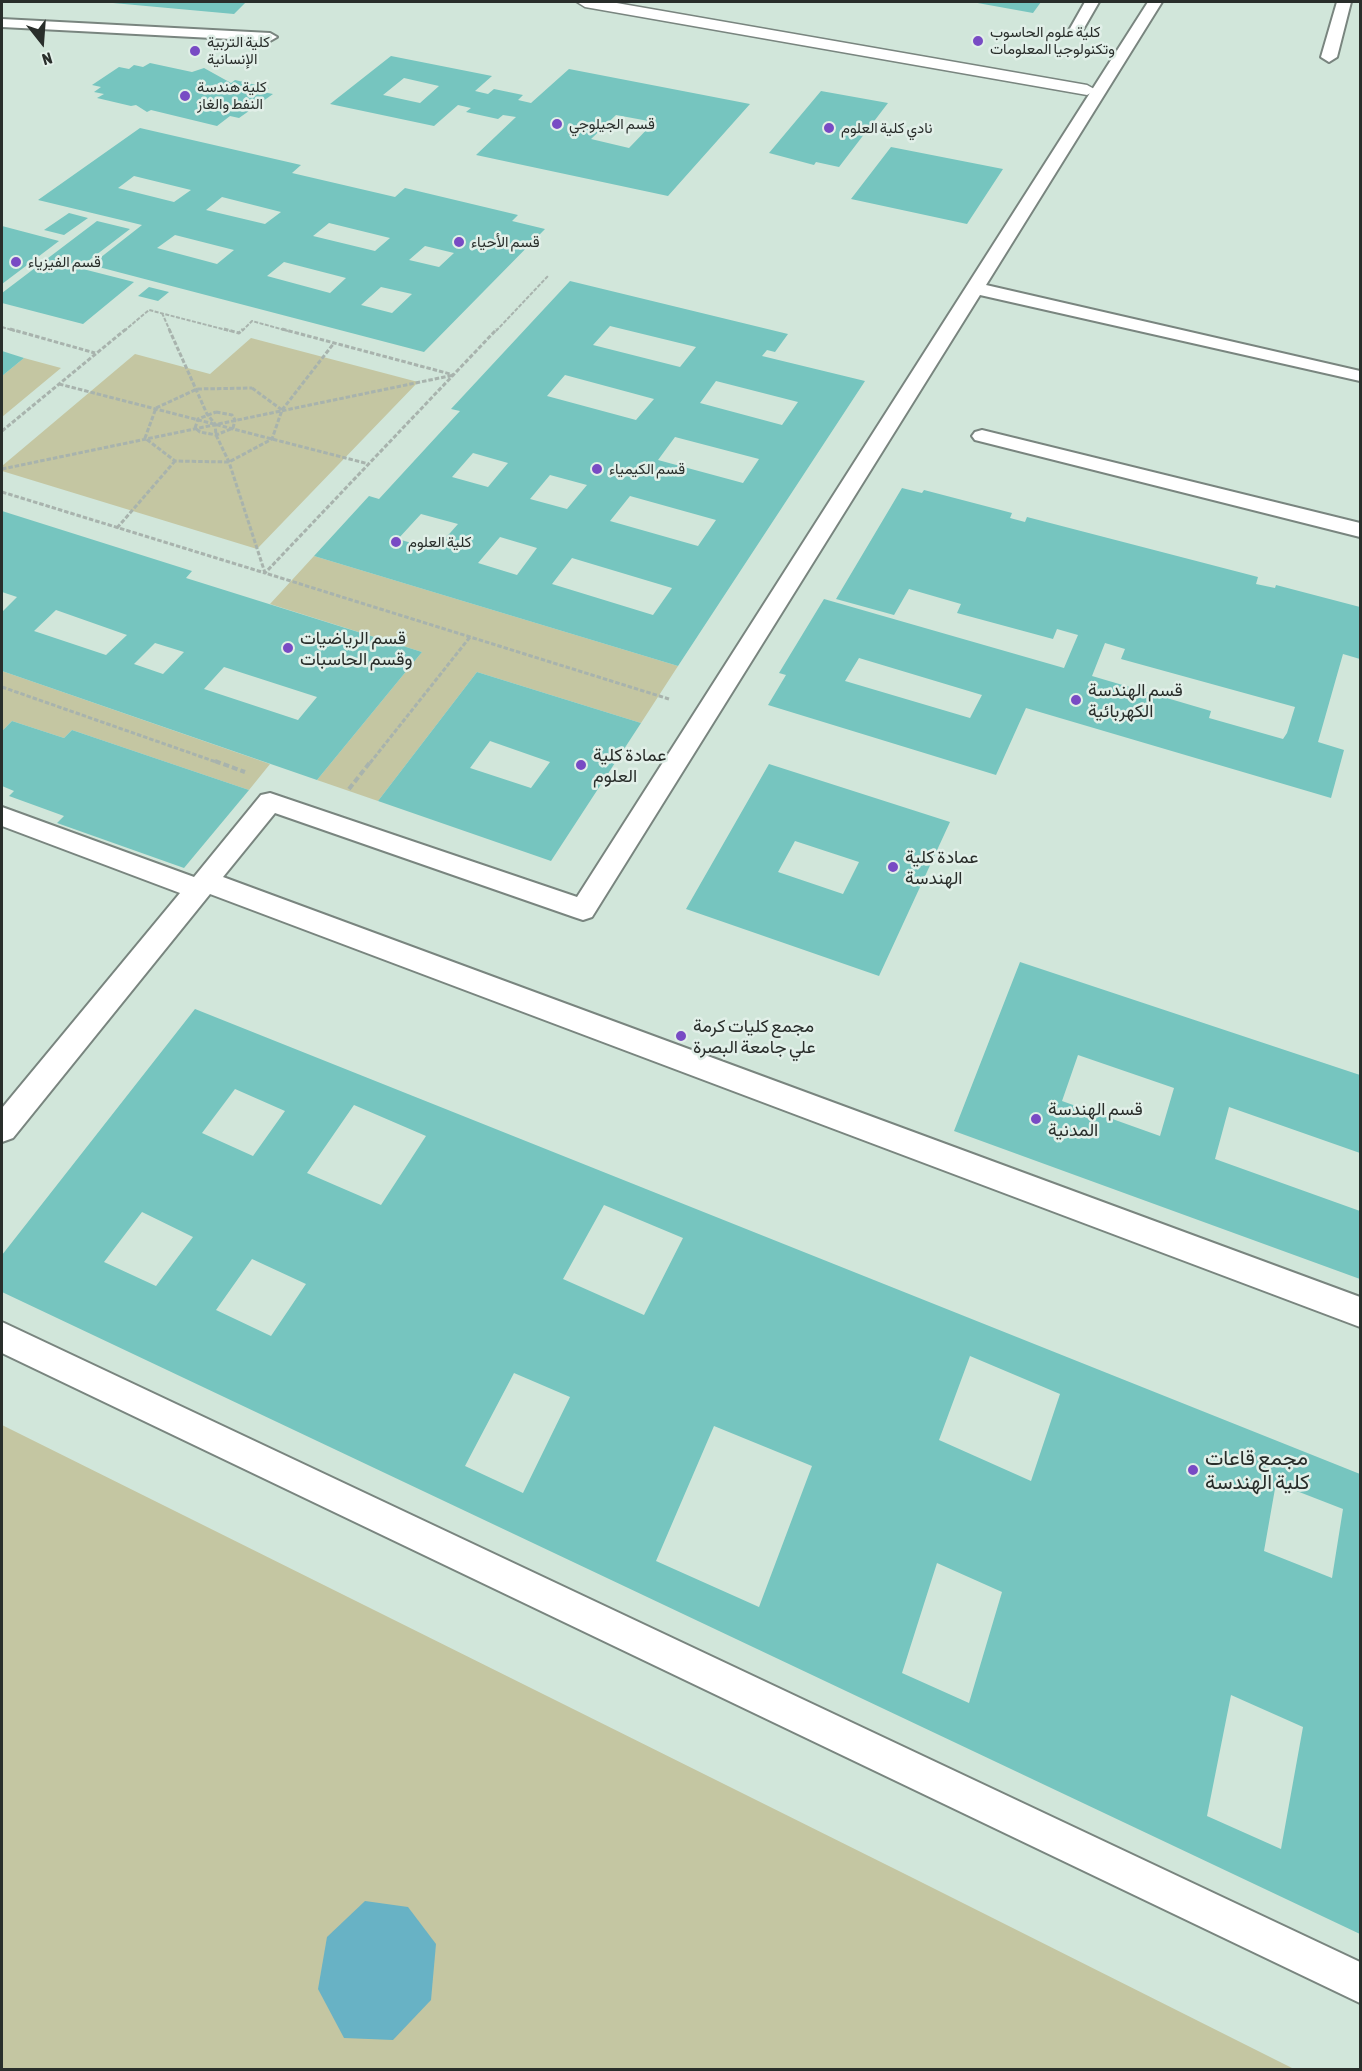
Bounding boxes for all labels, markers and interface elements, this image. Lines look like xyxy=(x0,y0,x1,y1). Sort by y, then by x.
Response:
north arrow xyxy=(12,12,72,72)
place label: كلية علوم الحاسوب وتكنولوجيا المعلومات xyxy=(990,23,1115,58)
place label: كلية التربية الإنسانية xyxy=(207,33,270,68)
marker: كلية علوم الحاسوب وتكنولوجيا المعلومات xyxy=(971,34,985,48)
marker: كلية التربية الإنسانية xyxy=(188,44,202,58)
text: N xyxy=(40,49,54,69)
place label: كلية هندسة النفط والغاز xyxy=(197,78,267,113)
marker: كلية هندسة النفط والغاز xyxy=(178,89,192,103)
place label: قسم الجيلوجي xyxy=(569,115,655,133)
marker: قسم الجيلوجي xyxy=(550,117,564,131)
place label: نادي كلية العلوم xyxy=(841,119,932,137)
marker: نادي كلية العلوم xyxy=(822,121,836,135)
place label: قسم الأحياء xyxy=(471,233,540,251)
marker: قسم الأحياء xyxy=(452,235,466,249)
place label: قسم الفيزياء xyxy=(28,253,101,271)
marker: قسم الفيزياء xyxy=(9,255,23,269)
place label: قسم الكيمياء xyxy=(609,460,685,478)
marker: قسم الكيمياء xyxy=(590,462,604,476)
place label: كلية العلوم xyxy=(408,533,471,551)
marker: كلية العلوم xyxy=(389,535,403,549)
place label: قسم الرياضيات وقسم الحاسبات xyxy=(300,627,413,670)
marker: قسم الرياضيات وقسم الحاسبات xyxy=(281,641,295,655)
place label: قسم الهندسة الكهربائية xyxy=(1088,679,1183,722)
marker: قسم الهندسة الكهربائية xyxy=(1069,693,1083,707)
place label: عمادة كلية العلوم xyxy=(593,744,666,786)
marker: عمادة كلية العلوم xyxy=(574,758,588,772)
place label: عمادة كلية الهندسة xyxy=(905,846,978,888)
marker: عمادة كلية الهندسة xyxy=(886,860,900,874)
place label: مجمع كليات كرمة علي جامعة البصرة xyxy=(693,1015,816,1058)
marker: مجمع كليات كرمة علي جامعة البصرة xyxy=(674,1029,688,1043)
place label: قسم الهندسة المدنية xyxy=(1048,1098,1143,1140)
marker: قسم الهندسة المدنية xyxy=(1029,1112,1043,1126)
place label: مجمع قاعات كلية الهندسة xyxy=(1205,1445,1309,1495)
marker: مجمع قاعات كلية الهندسة xyxy=(1186,1463,1200,1477)

